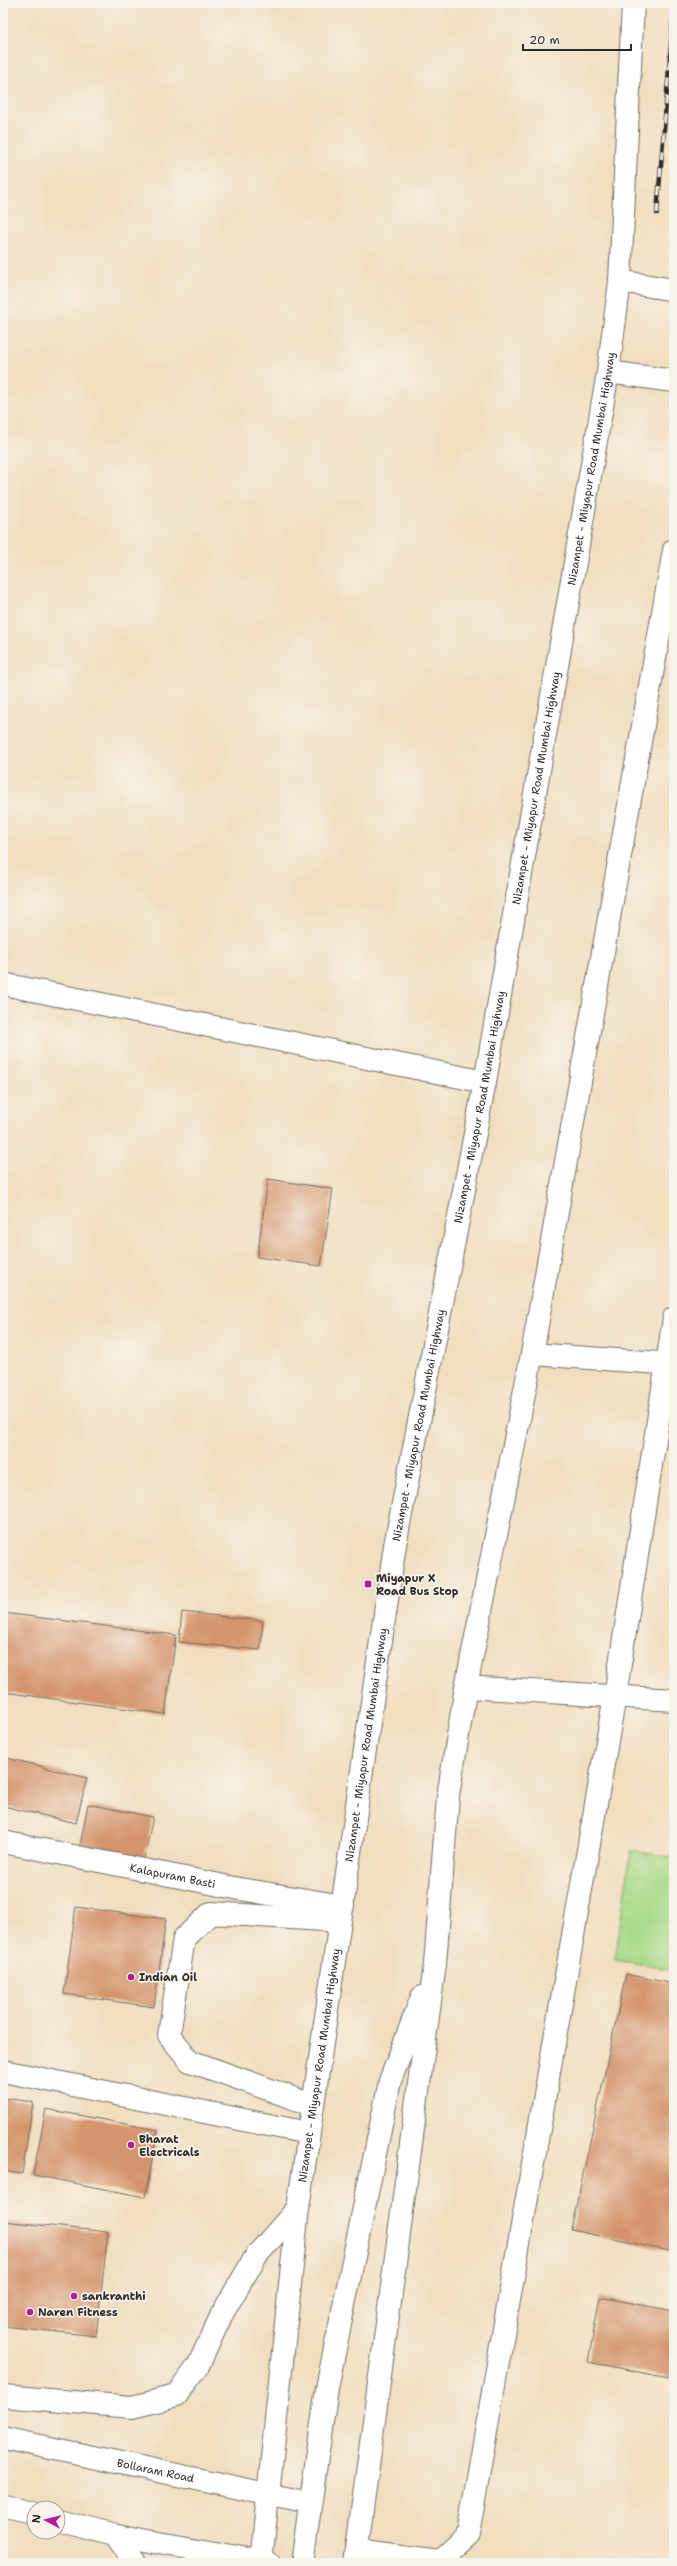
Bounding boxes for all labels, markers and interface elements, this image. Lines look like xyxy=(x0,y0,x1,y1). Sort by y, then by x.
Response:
scale bar xyxy=(523,26,631,52)
text: 20 m xyxy=(529,32,560,48)
street label: Nizampet - Miyapur Road Mumbai Highway xyxy=(564,351,619,587)
street label: Nizampet - Miyapur Road Mumbai Highway xyxy=(509,670,564,906)
street label: Nizampet - Miyapur Road Mumbai Highway xyxy=(451,990,509,1225)
street label: Nizampet - Miyapur Road Mumbai Highway xyxy=(389,1308,449,1543)
place label: Miyapur X Road Bus Stop xyxy=(376,1571,459,1599)
marker: Miyapur X Road Bus Stop xyxy=(363,1579,373,1589)
street label: Nizampet - Miyapur Road Mumbai Highway xyxy=(342,1627,391,1863)
street label: Kalapuram Basti xyxy=(128,1860,217,1892)
street label: Nizampet - Miyapur Road Mumbai Highway xyxy=(295,1947,344,2184)
place label: Indian Oil xyxy=(139,1970,197,1985)
marker: Indian Oil xyxy=(126,1972,136,1982)
place label: Bharat Electricals xyxy=(139,2132,200,2160)
marker: Bharat Electricals xyxy=(126,2140,136,2150)
place label: sankranthi xyxy=(82,2289,146,2304)
marker: sankranthi xyxy=(69,2291,79,2301)
place label: Naren Fitness xyxy=(38,2305,118,2320)
marker: Naren Fitness xyxy=(25,2307,35,2317)
street label: Bollaram Road xyxy=(116,2455,195,2486)
north arrow xyxy=(26,2500,66,2540)
text: N xyxy=(29,2513,45,2524)

